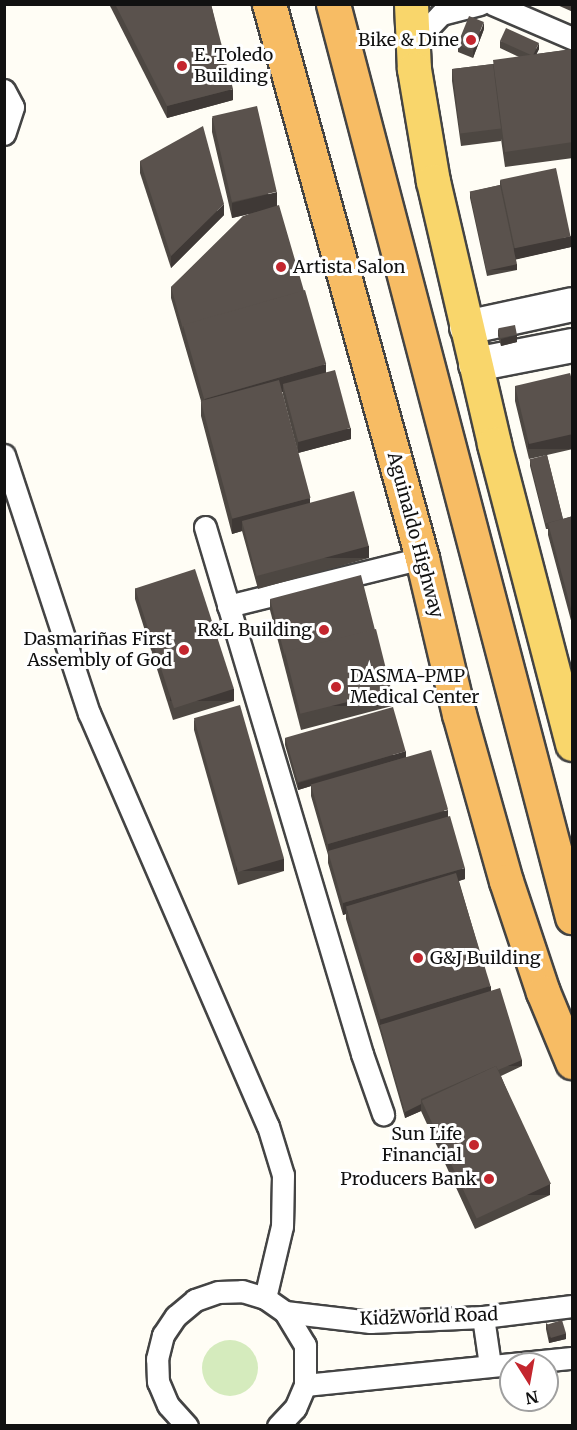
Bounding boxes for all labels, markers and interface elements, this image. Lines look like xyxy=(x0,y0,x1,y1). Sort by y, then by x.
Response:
place label: Bike & Dine xyxy=(358,29,459,51)
marker: Bike & Dine xyxy=(464,33,478,47)
place label: E. Toledo Building xyxy=(194,45,273,88)
marker: E. Toledo Building xyxy=(175,59,189,73)
place label: Artista Salon xyxy=(293,256,406,278)
marker: Artista Salon xyxy=(274,260,288,274)
street label: Aguinaldo Highway xyxy=(382,450,448,620)
place label: R&L Building xyxy=(197,619,312,641)
marker: R&L Building xyxy=(317,623,331,637)
place label: Dasmariñas First Assembly of God xyxy=(23,629,172,672)
marker: Dasmariñas First Assembly of God xyxy=(177,643,191,657)
place label: DASMA-PMP Medical Center xyxy=(350,666,479,708)
marker: DASMA-PMP Medical Center xyxy=(327,678,345,696)
place label: G&J Building xyxy=(430,947,541,969)
marker: G&J Building xyxy=(411,951,425,965)
place label: Sun Life Financial xyxy=(382,1124,462,1166)
marker: Sun Life Financial xyxy=(467,1138,481,1152)
place label: Producers Bank xyxy=(340,1168,477,1190)
marker: Producers Bank xyxy=(482,1172,496,1186)
street label: KidzWorld Road xyxy=(360,1304,498,1330)
north arrow xyxy=(499,1352,559,1412)
text: N xyxy=(524,1387,540,1409)

